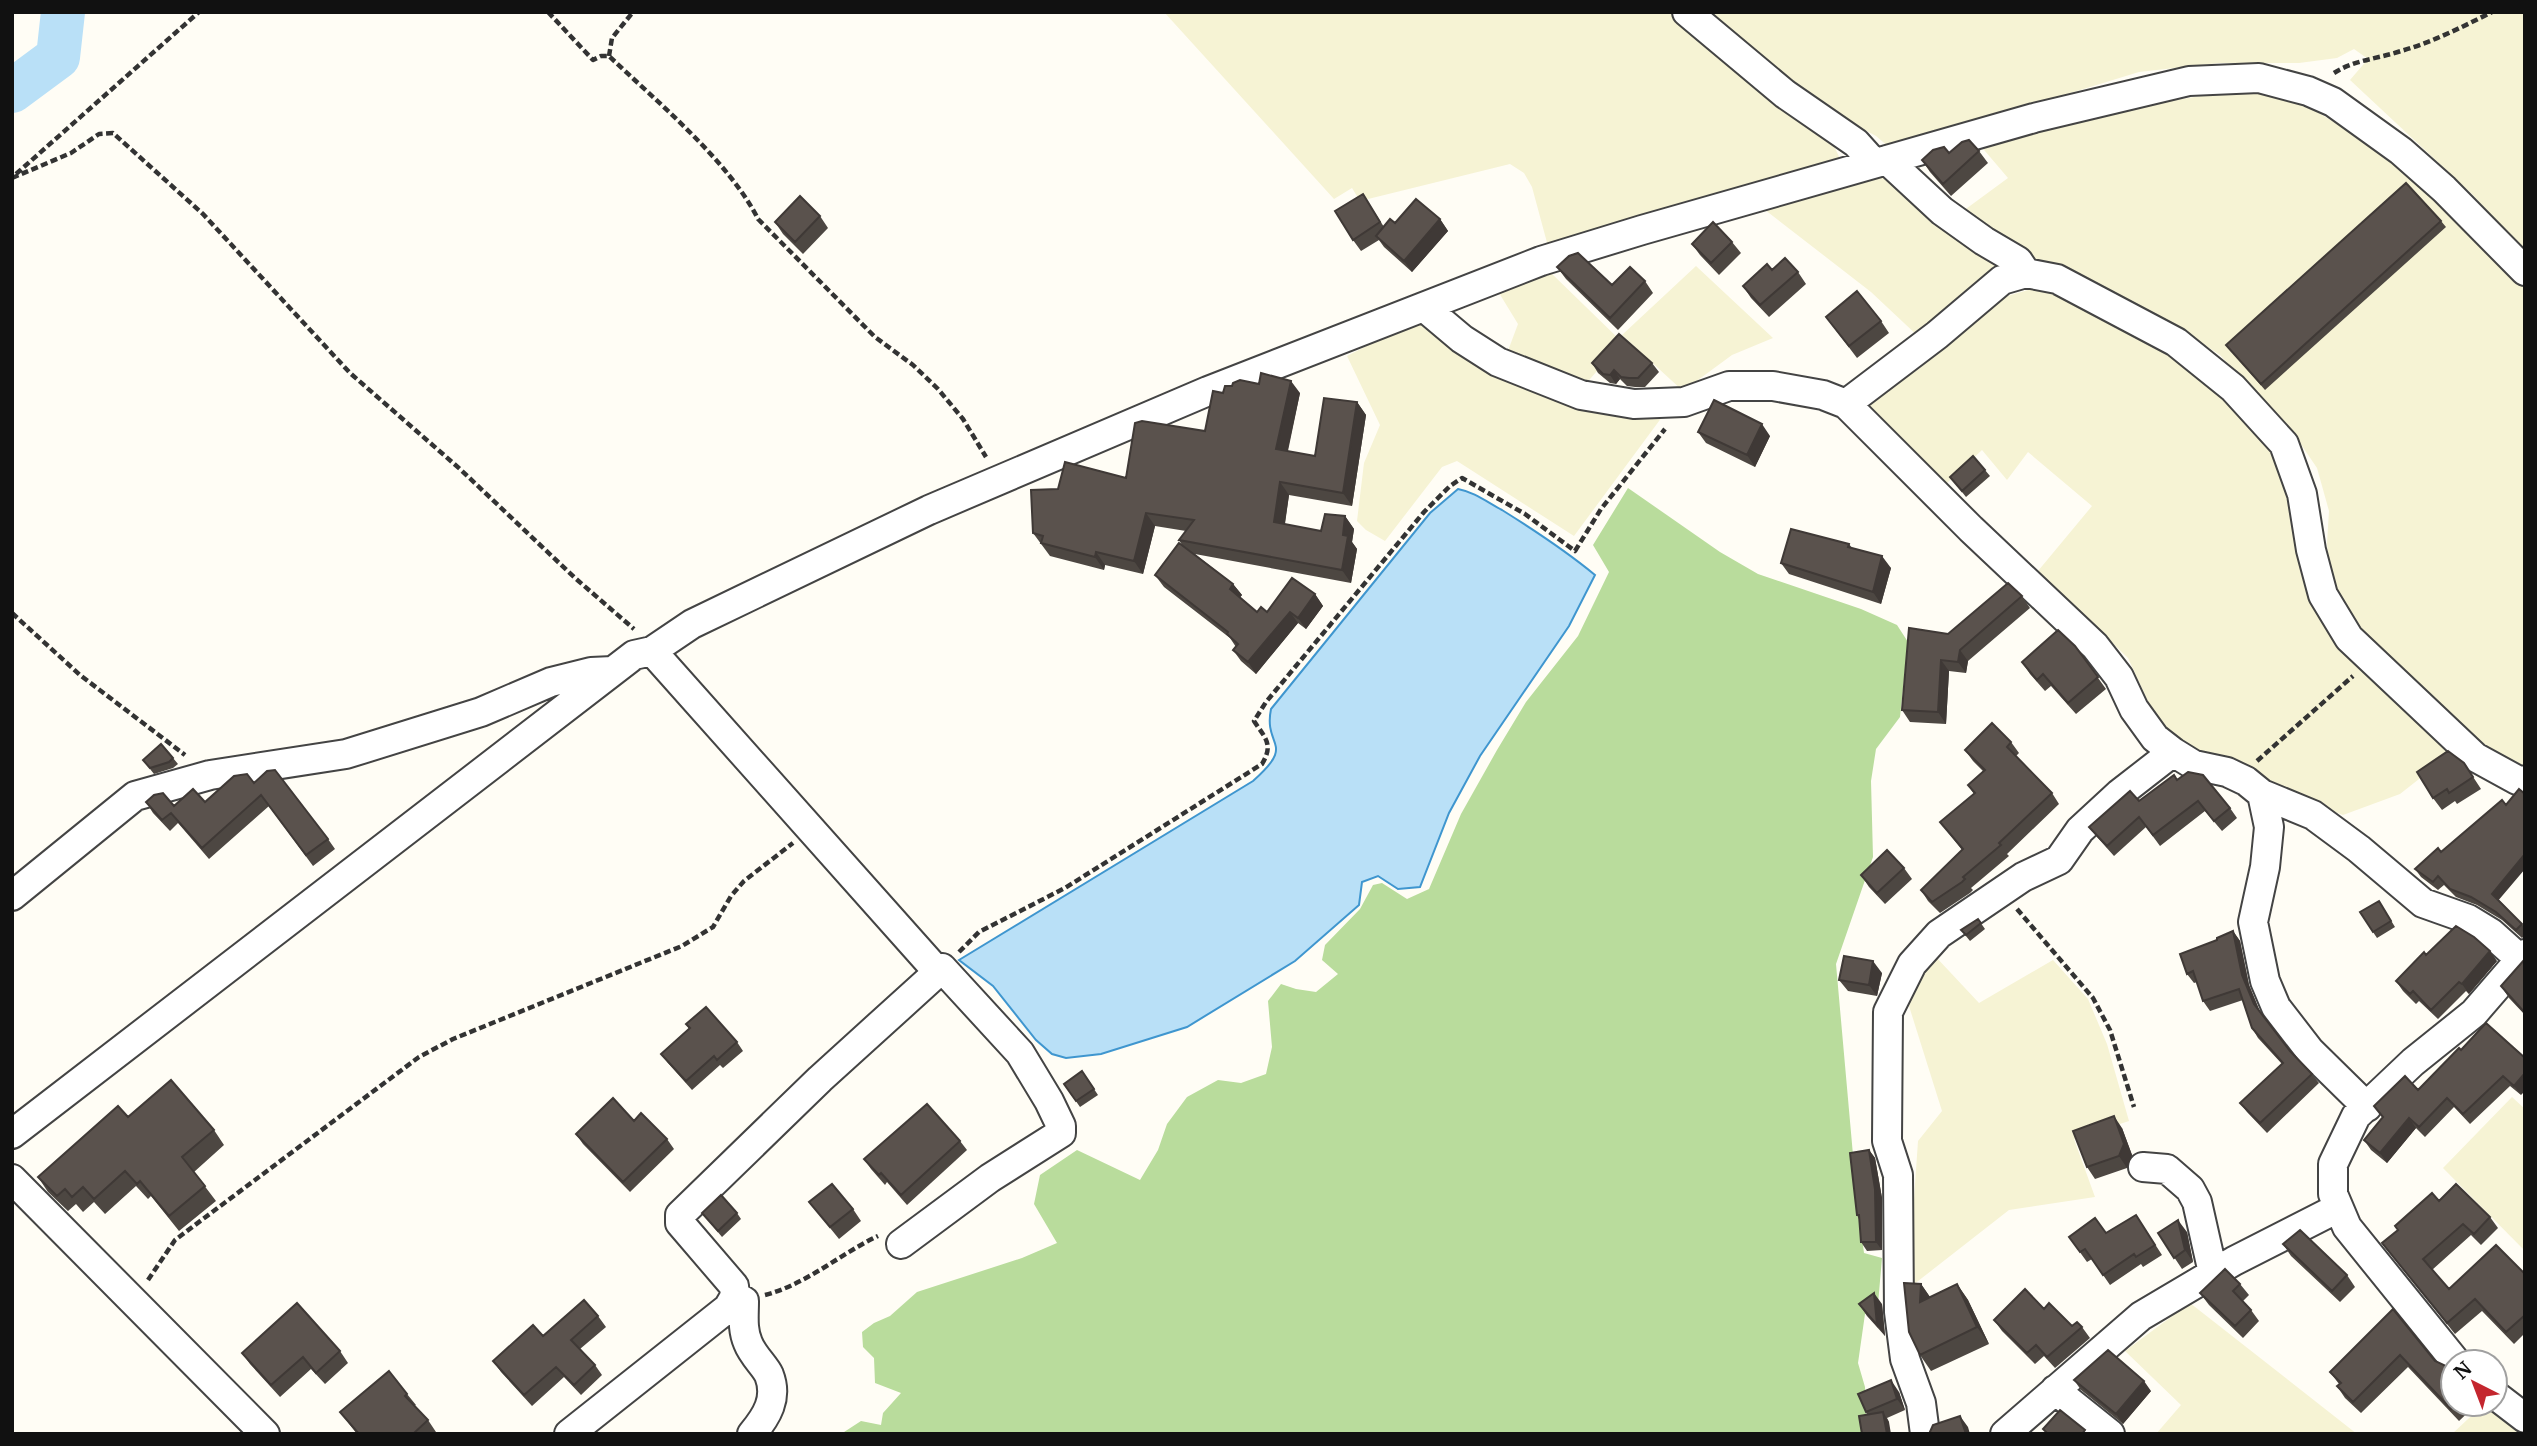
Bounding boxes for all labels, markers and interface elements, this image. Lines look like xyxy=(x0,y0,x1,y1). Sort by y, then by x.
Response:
north arrow xyxy=(2439,1348,2509,1418)
text: N xyxy=(2449,1356,2476,1384)

